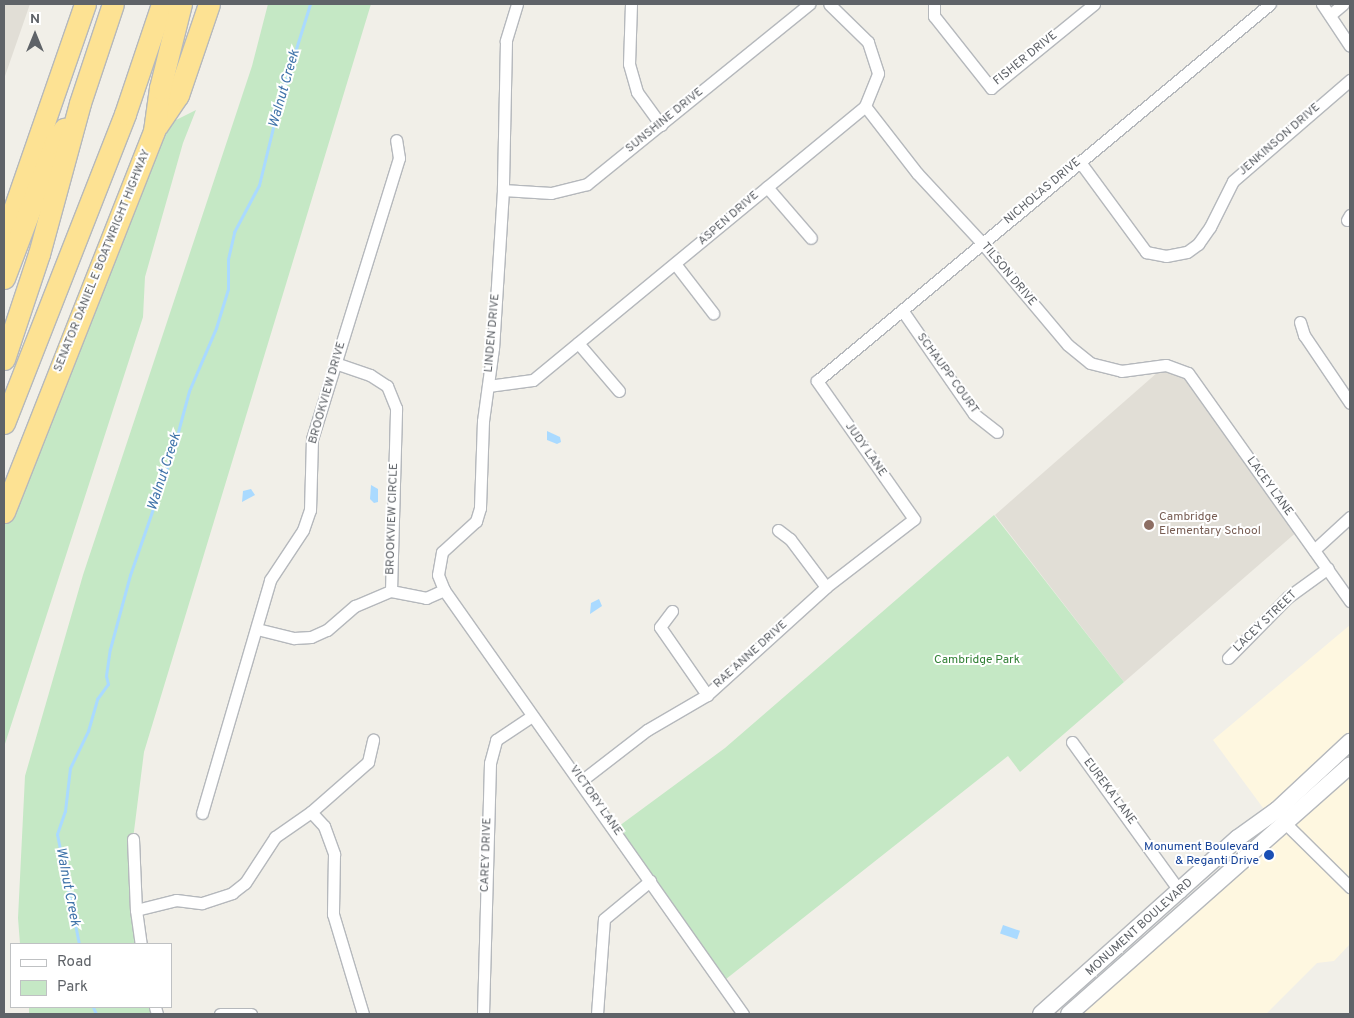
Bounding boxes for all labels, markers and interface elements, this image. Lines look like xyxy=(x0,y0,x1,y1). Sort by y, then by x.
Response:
north arrow xyxy=(10,10,60,60)
text: N xyxy=(30,11,40,28)
street label: FISHER DRIVE xyxy=(991,29,1061,89)
water label: Walnut Creek xyxy=(266,48,304,130)
street label: SUNSHINE DRIVE xyxy=(623,85,707,157)
street label: JENKINSON DRIVE xyxy=(1236,101,1324,179)
street label: SENATOR DANIEL E BOATWRIGHT HIGHWAY xyxy=(51,147,155,375)
street label: NICHOLAS DRIVE xyxy=(1002,156,1084,228)
street label: ASPEN DRIVE xyxy=(696,189,762,249)
street label: TILSON DRIVE xyxy=(977,240,1039,310)
street label: LINDEN DRIVE xyxy=(482,293,504,373)
street label: SCHAUPP COURT xyxy=(913,331,981,417)
street label: BROOKVIEW DRIVE xyxy=(306,340,350,446)
street label: JUDY LANE xyxy=(841,420,889,480)
water label: Walnut Creek xyxy=(145,431,185,513)
street label: LACEY LANE xyxy=(1243,454,1295,520)
street label: BROOKVIEW CIRCLE xyxy=(384,463,402,575)
place label: Cambridge Elementary School xyxy=(1159,511,1261,539)
marker: Cambridge Elementary School xyxy=(1143,519,1155,531)
street label: LACEY STREET xyxy=(1231,588,1301,656)
street label: RAE ANNE DRIVE xyxy=(711,618,791,692)
park label: Cambridge Park xyxy=(934,654,1020,668)
street label: EUREKA LANE xyxy=(1079,756,1139,828)
street label: VICTORY LANE xyxy=(565,763,625,839)
street label: CAREY DRIVE xyxy=(478,817,496,893)
place label: Monument Boulevard & Reganti Drive xyxy=(1144,841,1259,869)
water label: Walnut Creek xyxy=(51,846,83,928)
marker: Monument Boulevard & Reganti Drive xyxy=(1263,849,1275,861)
street label: MONUMENT BOULEVARD xyxy=(1083,876,1197,980)
legend xyxy=(10,943,172,1008)
text: Road xyxy=(57,953,92,972)
text: Park xyxy=(57,978,88,997)

